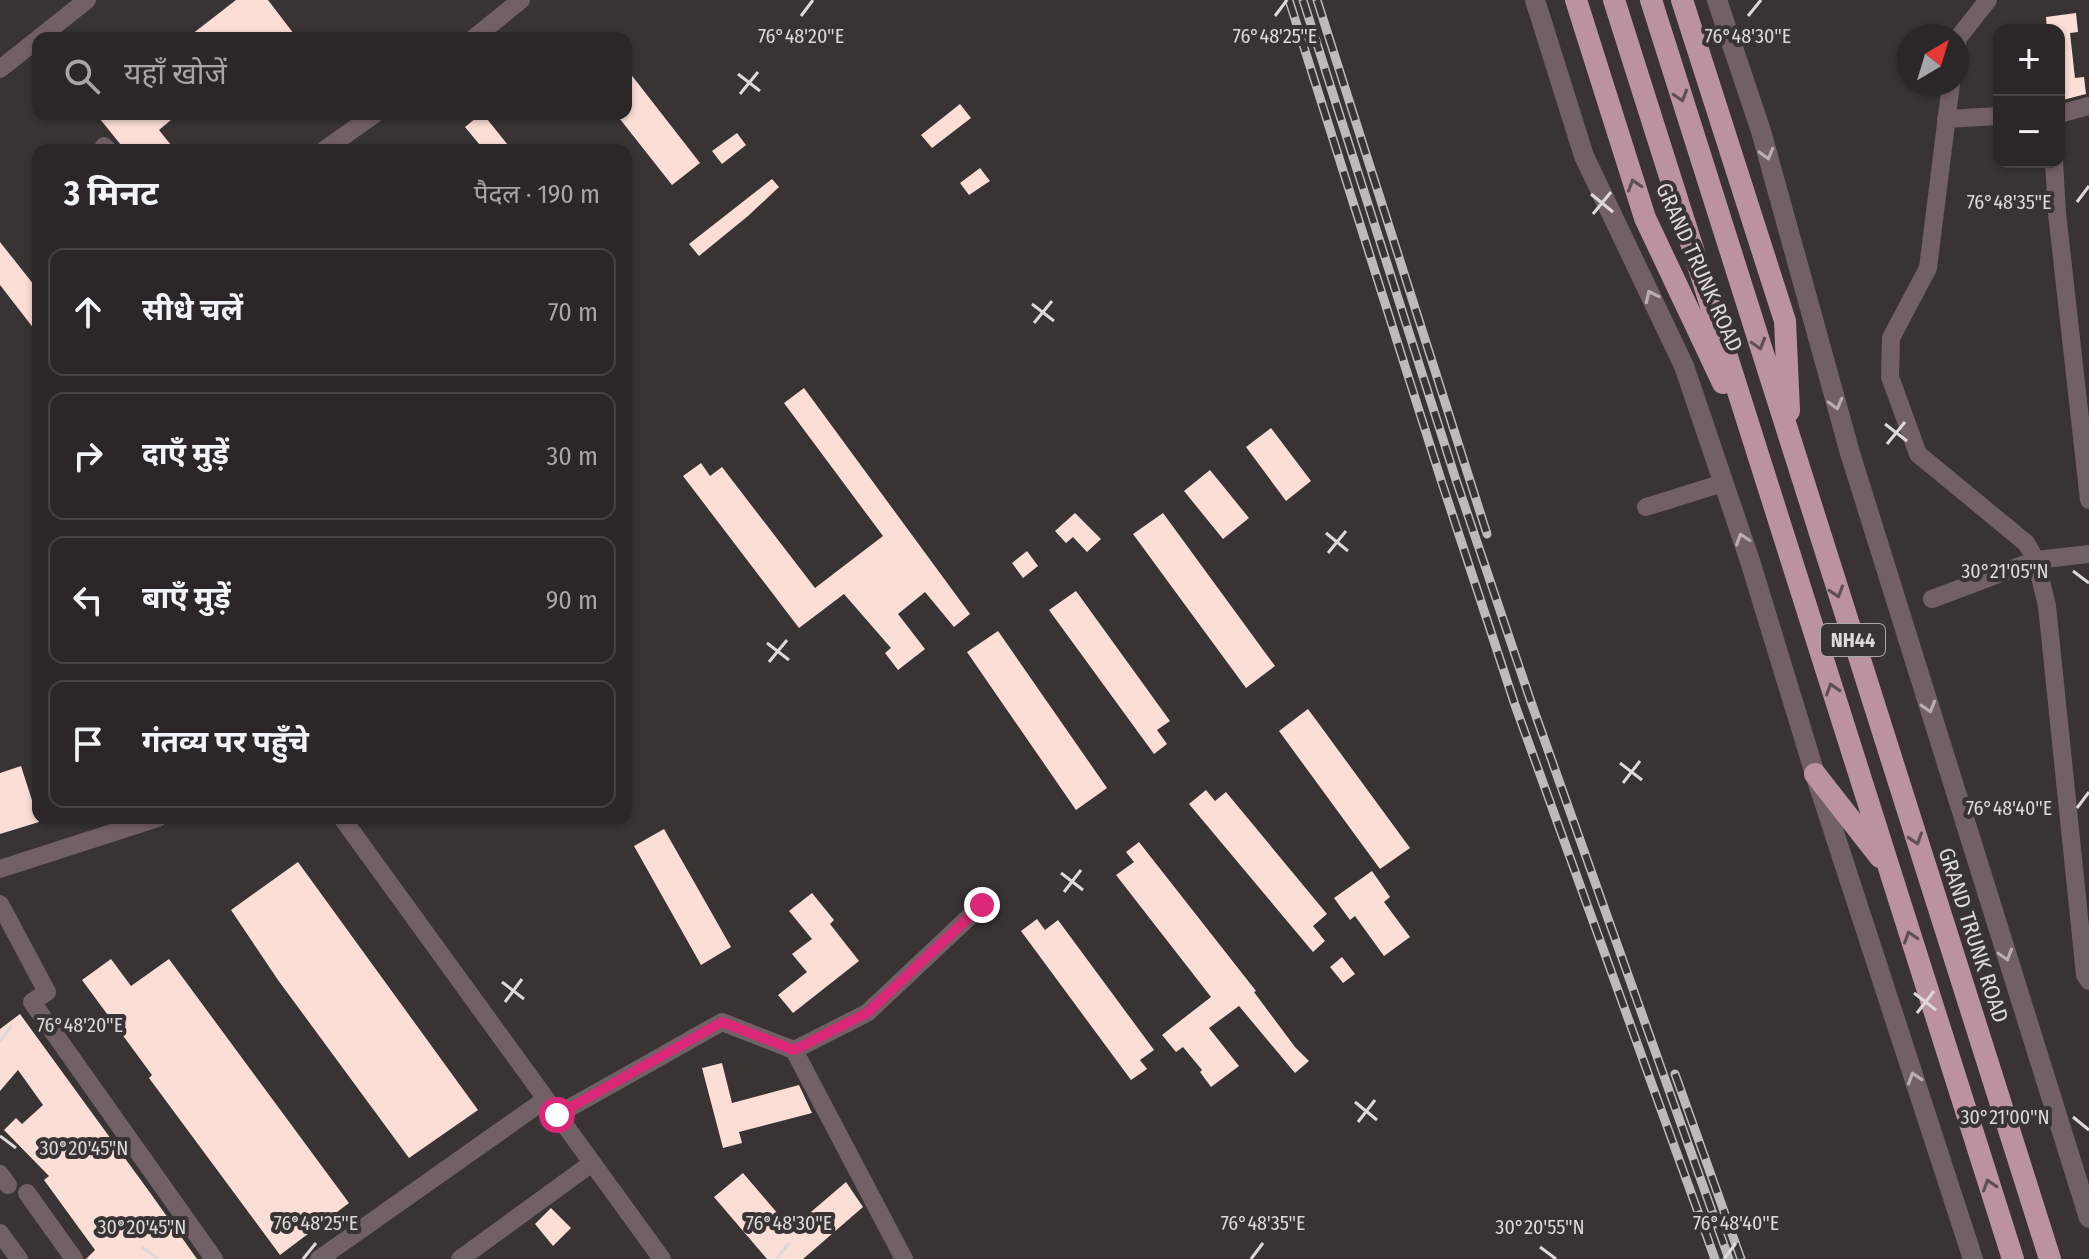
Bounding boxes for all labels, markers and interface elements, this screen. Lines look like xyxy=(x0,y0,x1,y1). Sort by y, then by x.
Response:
text: 76°48'20"E xyxy=(758,24,844,48)
text: 76°48'25"E xyxy=(1233,24,1317,48)
text: 76°48'30"E xyxy=(1705,24,1791,48)
north arrow xyxy=(1897,24,1969,96)
map controls xyxy=(1993,24,2065,168)
button: + xyxy=(1993,24,2065,96)
search box xyxy=(32,32,632,120)
icon: search xyxy=(60,54,104,98)
text: यहाँ खोजें xyxy=(124,56,227,92)
one-way arrow xyxy=(1672,88,1688,102)
button: − xyxy=(1993,96,2065,168)
one-way arrow xyxy=(1758,146,1775,160)
text: 3 मिनट xyxy=(64,173,159,214)
street label: GRAND TRUNK ROAD xyxy=(1650,178,1749,356)
text: पैदल · 190 m xyxy=(474,179,600,210)
one-way arrow xyxy=(1628,179,1644,193)
text: 76°48'35"E xyxy=(1967,190,2051,214)
icon: ahead xyxy=(66,290,110,334)
one-way arrow xyxy=(1645,290,1661,305)
text: सीधे चलें xyxy=(142,292,243,328)
text: 70 m xyxy=(548,297,598,328)
one-way arrow xyxy=(1750,336,1766,350)
one-way arrow xyxy=(1827,397,1844,411)
icon: right xyxy=(66,434,110,478)
text: दाएँ मुड़ें xyxy=(142,436,229,472)
text: 30 m xyxy=(547,441,598,472)
one-way arrow xyxy=(1736,533,1752,547)
text: 30°21'05"N xyxy=(1961,559,2049,583)
icon: left xyxy=(66,578,110,622)
text: बाएँ मुड़ें xyxy=(142,580,231,616)
one-way arrow xyxy=(1828,584,1844,598)
text: 90 m xyxy=(546,585,598,616)
road number: NH44 xyxy=(1821,624,1885,656)
one-way arrow xyxy=(1825,683,1841,696)
one-way arrow xyxy=(1920,699,1936,713)
icon: arrive xyxy=(66,722,110,766)
text: गंतव्य पर पहुँचे xyxy=(142,724,309,760)
text: 76°48'40"E xyxy=(1966,796,2052,820)
one-way arrow xyxy=(1907,832,1923,846)
street label: GRAND TRUNK ROAD xyxy=(1933,844,2015,1026)
route end xyxy=(964,887,1000,923)
one-way arrow xyxy=(1904,930,1920,944)
one-way arrow xyxy=(1997,947,2013,961)
text: 76°48'20"E xyxy=(37,1013,123,1037)
one-way arrow xyxy=(1907,1072,1923,1086)
route start xyxy=(539,1097,575,1133)
text: 30°21'00"N xyxy=(1960,1105,2050,1129)
text: 30°20'45"N xyxy=(40,1136,128,1160)
one-way arrow xyxy=(1982,1178,1998,1192)
text: 76°48'25"E xyxy=(274,1211,358,1235)
text: 76°48'30"E xyxy=(746,1211,832,1235)
text: 76°48'35"E xyxy=(1221,1211,1305,1235)
text: 76°48'40"E xyxy=(1693,1211,1779,1235)
text: 30°20'45"N xyxy=(98,1215,186,1239)
text: 30°20'55"N xyxy=(1495,1215,1585,1239)

